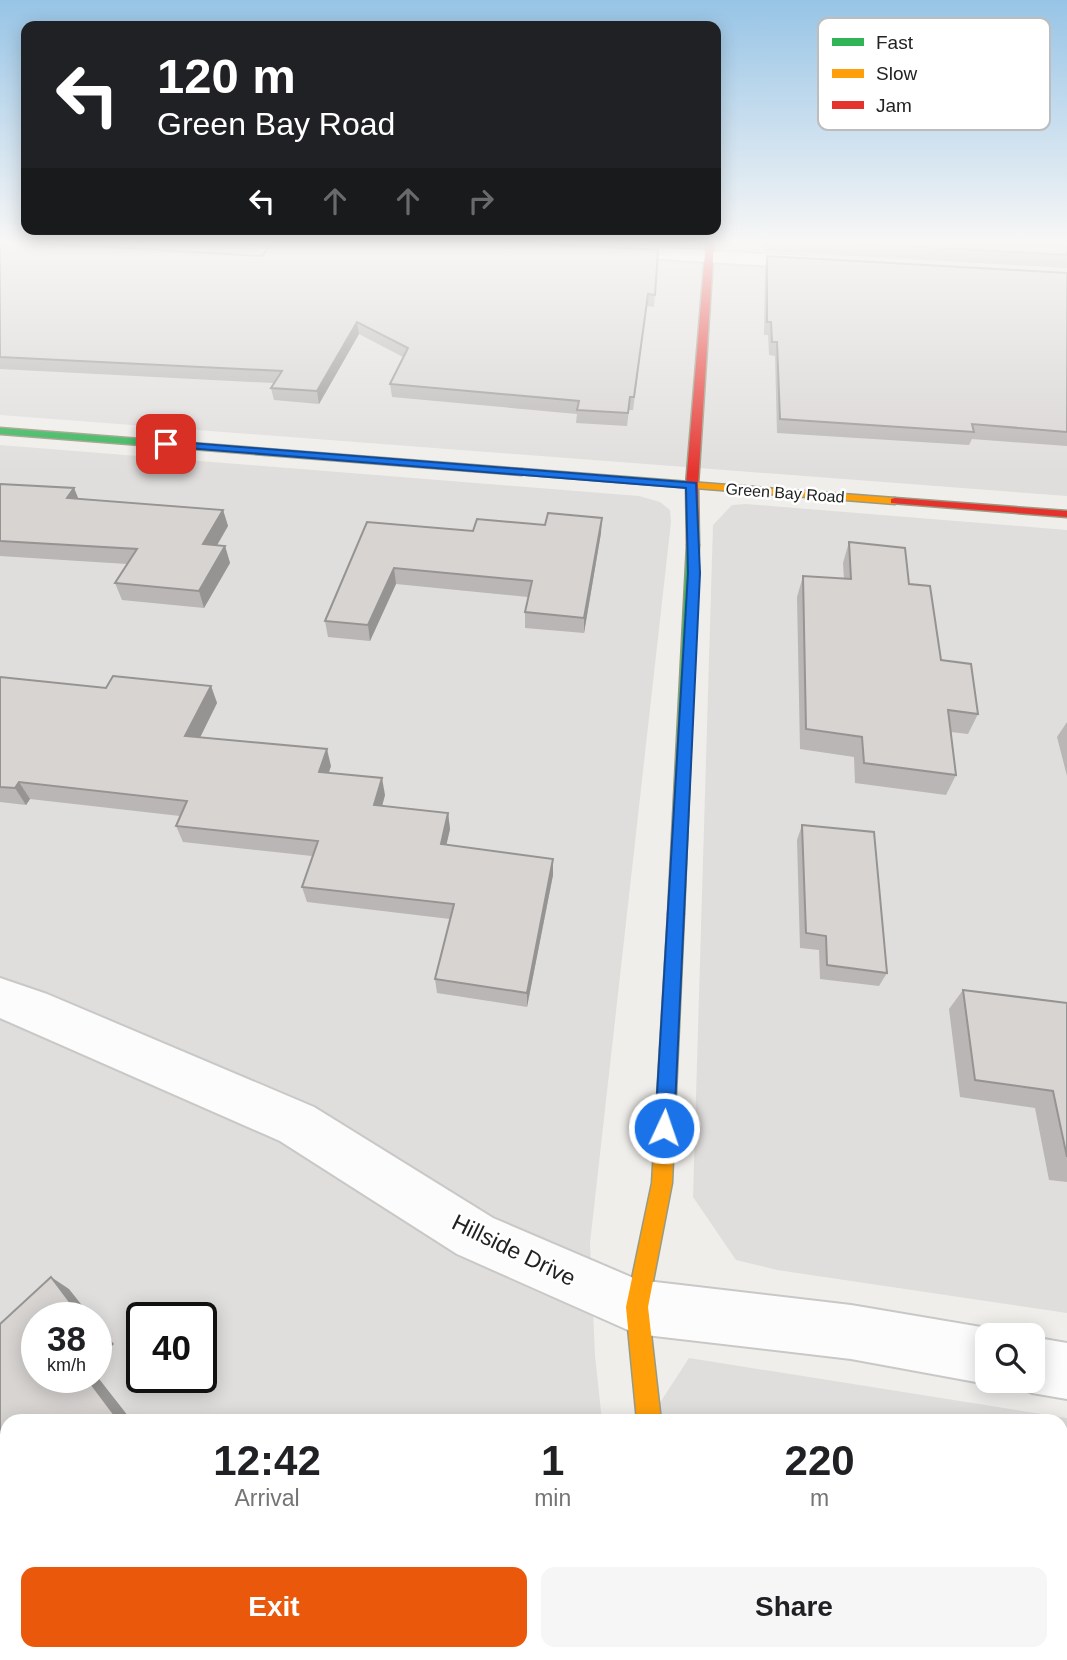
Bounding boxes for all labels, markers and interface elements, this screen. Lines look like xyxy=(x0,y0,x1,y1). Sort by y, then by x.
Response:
legend xyxy=(818,18,1050,130)
text: Fast xyxy=(876,32,914,53)
icon: left xyxy=(42,49,133,140)
text: 120 m xyxy=(157,49,296,103)
text: Slow xyxy=(876,63,917,84)
text: Jam xyxy=(876,95,912,116)
text: Green Bay Road xyxy=(157,106,395,142)
icon: left xyxy=(243,182,281,220)
icon: ahead xyxy=(316,182,354,220)
icon: ahead xyxy=(389,182,427,220)
icon: right xyxy=(462,182,500,220)
pin xyxy=(136,414,196,474)
icon: arrive xyxy=(147,425,185,463)
street label: Green Bay Road xyxy=(725,480,845,506)
position arrow xyxy=(627,1091,701,1165)
street label: Hillside Drive xyxy=(448,1209,580,1291)
speed limit sign: 40 xyxy=(126,1302,217,1393)
text: 38 xyxy=(47,1319,86,1358)
map controls xyxy=(975,1323,1045,1393)
button: search xyxy=(975,1323,1045,1393)
text: km/h xyxy=(47,1355,86,1375)
text: 12:42 xyxy=(213,1437,321,1484)
text: 1 xyxy=(541,1437,564,1484)
text: 220 xyxy=(785,1437,855,1484)
text: Arrival xyxy=(234,1485,300,1511)
text: min xyxy=(534,1485,571,1511)
text: m xyxy=(810,1485,829,1511)
button: Exit xyxy=(21,1567,527,1647)
button: Share xyxy=(541,1567,1047,1647)

